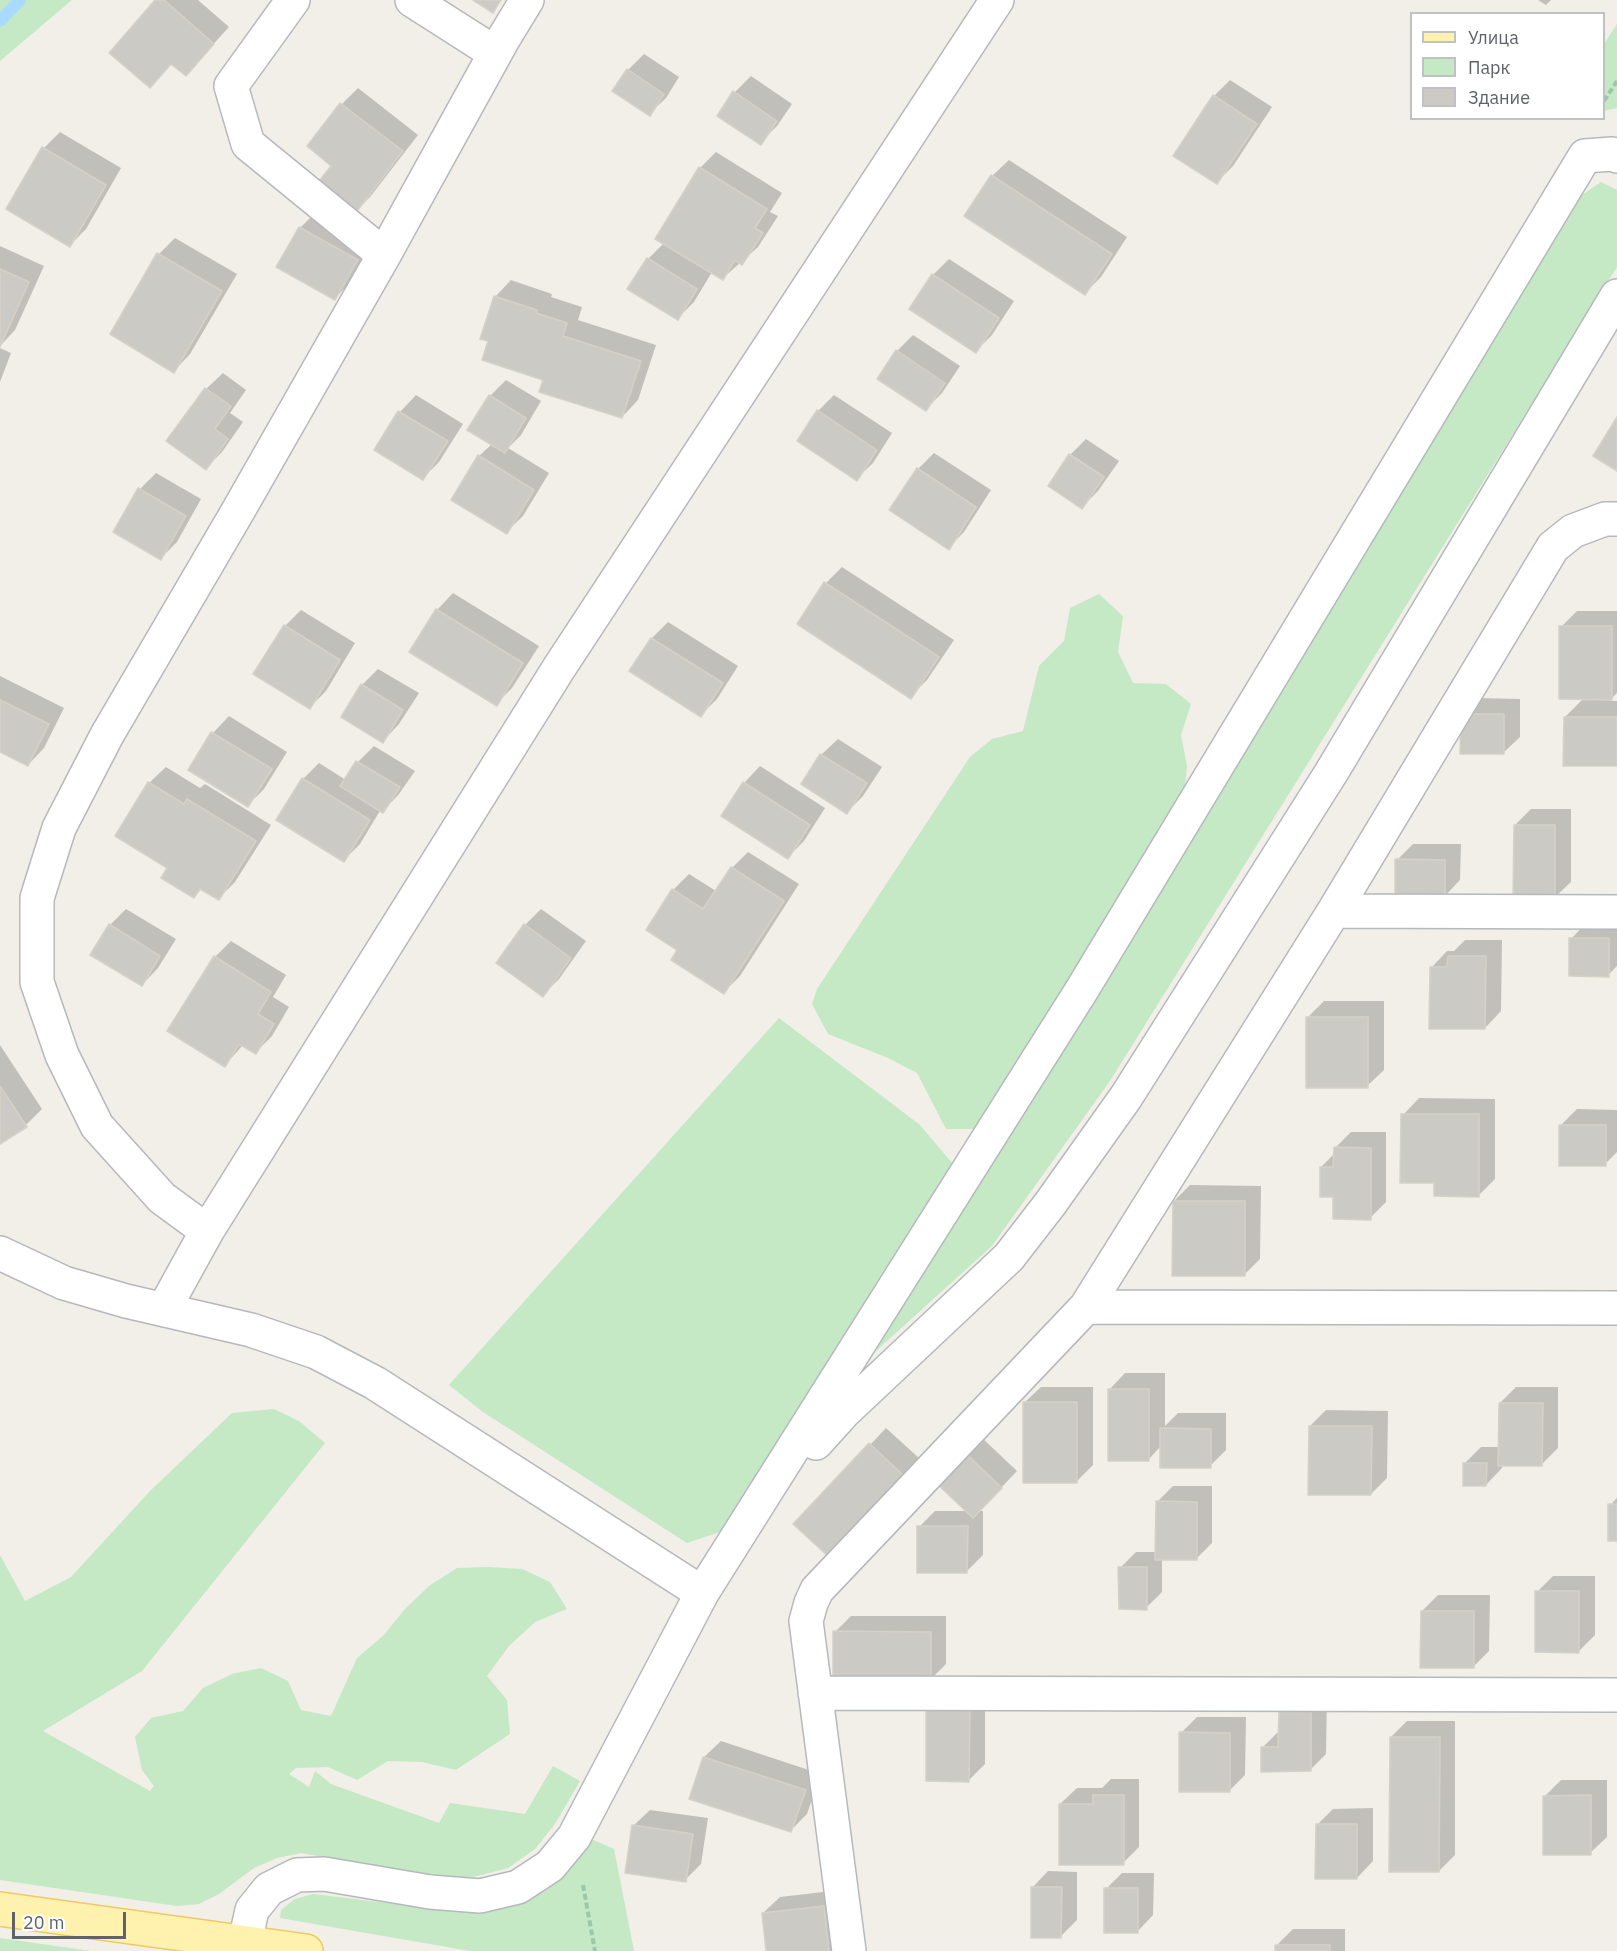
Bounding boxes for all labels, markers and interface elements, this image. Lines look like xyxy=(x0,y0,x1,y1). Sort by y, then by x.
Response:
legend xyxy=(1410,12,1605,120)
text: Улица xyxy=(1468,26,1519,49)
text: Парк xyxy=(1468,56,1510,79)
text: Здание xyxy=(1468,86,1530,109)
scale bar xyxy=(15,1900,129,1938)
text: 20 m xyxy=(23,1911,65,1934)

